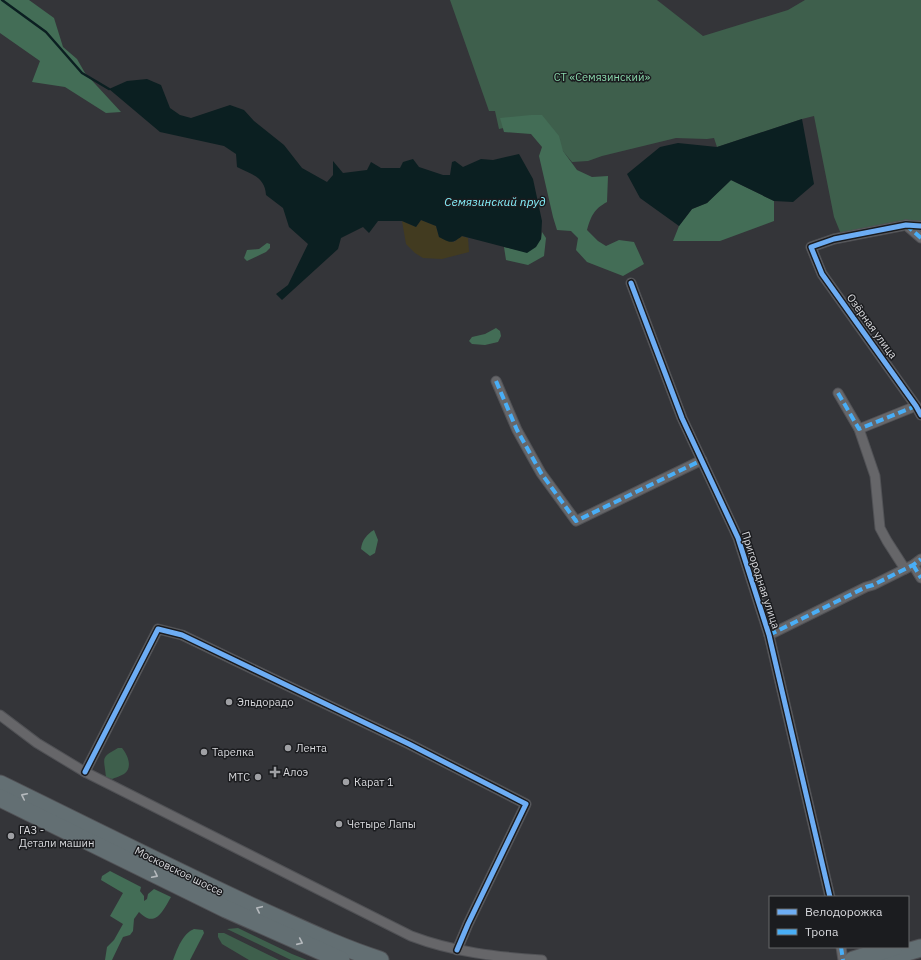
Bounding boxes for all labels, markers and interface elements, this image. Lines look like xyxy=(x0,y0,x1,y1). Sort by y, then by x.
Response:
park label: СТ «Семязинский» xyxy=(554,70,651,84)
water label: Семязинский пруд xyxy=(444,194,546,209)
street label: Озёрная улица xyxy=(844,291,900,361)
street label: Пригородная улица xyxy=(739,530,783,631)
place label: Эльдорадо xyxy=(237,695,294,709)
marker: Эльдорадо xyxy=(224,697,234,707)
place label: Лента xyxy=(296,741,327,755)
marker: Лента xyxy=(283,743,293,753)
place label: Тарелка xyxy=(212,745,254,759)
marker: Тарелка xyxy=(199,747,209,757)
place label: Алоэ xyxy=(283,765,309,779)
marker: Алоэ xyxy=(270,767,280,777)
place label: МТС xyxy=(228,770,250,784)
marker: МТС xyxy=(253,772,263,782)
place label: Карат 1 xyxy=(354,775,394,789)
marker: Карат 1 xyxy=(341,777,351,787)
one-way arrow xyxy=(21,793,29,801)
place label: Четыре Лапы xyxy=(347,817,416,831)
marker: Четыре Лапы xyxy=(334,819,344,829)
place label: ГАЗ - Детали машин xyxy=(19,823,94,850)
marker: ГАЗ - Детали машин xyxy=(6,831,16,841)
street label: Московское шоссе xyxy=(132,843,226,899)
one-way arrow xyxy=(150,870,158,878)
legend xyxy=(769,896,909,948)
text: Велодорожка xyxy=(805,904,883,919)
one-way arrow xyxy=(255,906,263,914)
text: Тропа xyxy=(805,924,839,939)
one-way arrow xyxy=(295,937,303,945)

